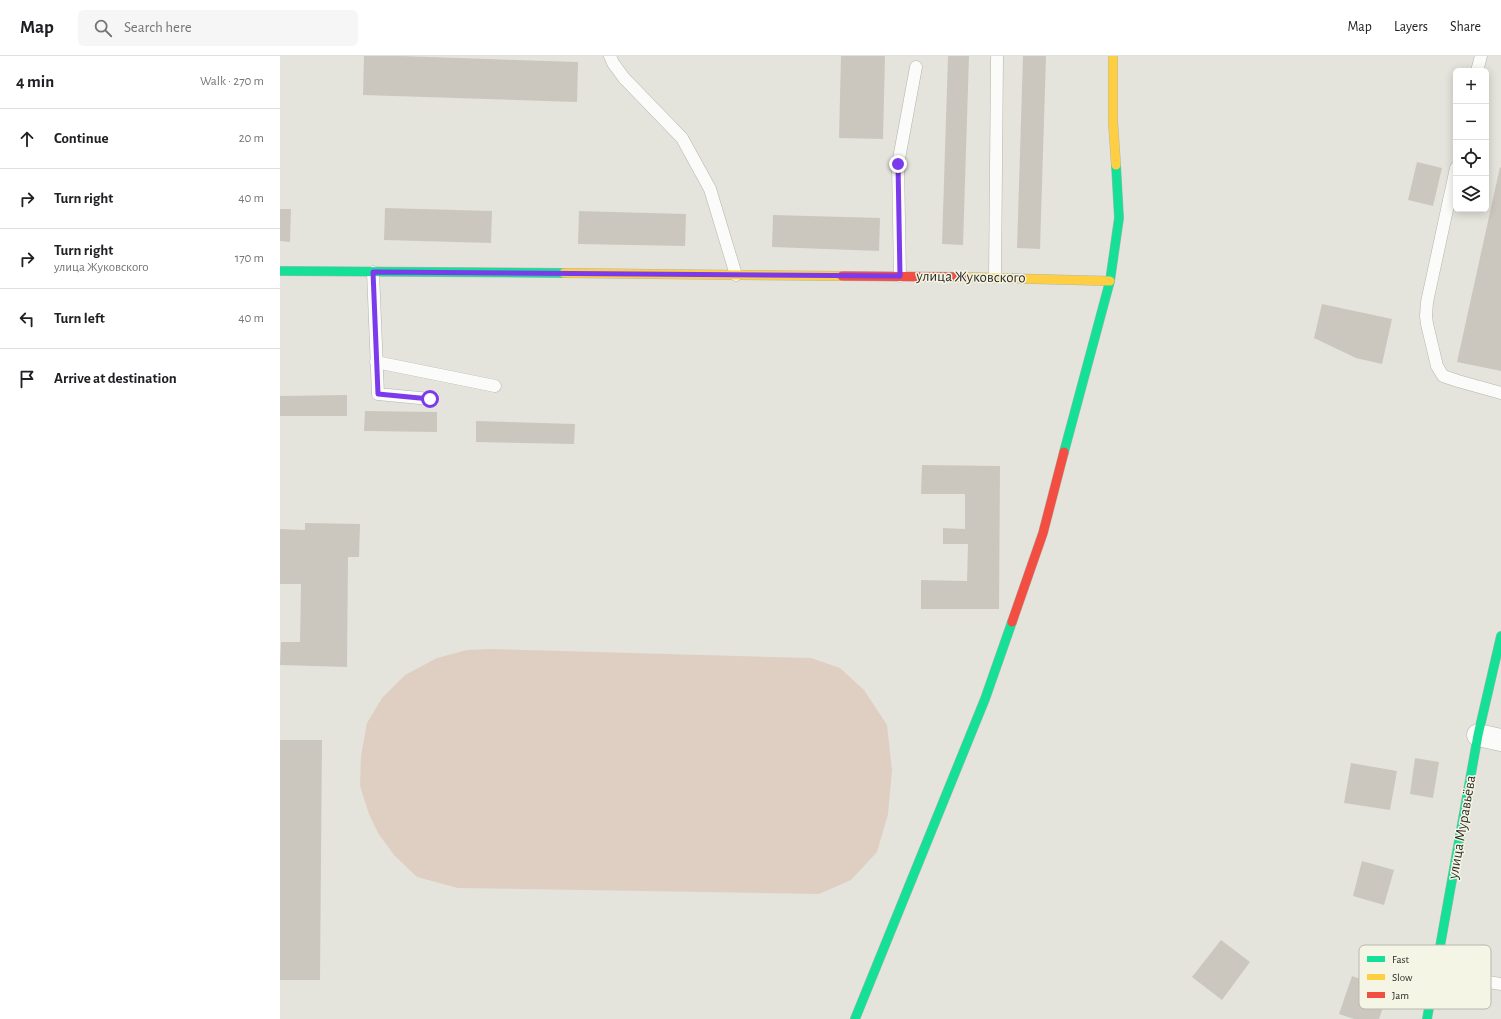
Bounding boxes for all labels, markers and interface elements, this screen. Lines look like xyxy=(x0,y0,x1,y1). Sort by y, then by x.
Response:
search box xyxy=(78,10,358,46)
icon: search xyxy=(92,17,114,39)
text: Map xyxy=(20,18,54,37)
text: Search here xyxy=(124,20,192,35)
text: Map xyxy=(1347,20,1372,34)
text: Layers xyxy=(1394,20,1428,34)
text: Share xyxy=(1450,20,1481,34)
map controls xyxy=(1453,68,1489,212)
button: + xyxy=(1453,68,1489,104)
text: 4 min xyxy=(16,73,54,90)
text: Walk · 270 m xyxy=(200,75,264,88)
button: − xyxy=(1453,104,1489,140)
icon: ahead xyxy=(16,128,38,150)
text: Continue xyxy=(54,131,109,146)
text: 20 m xyxy=(239,132,264,145)
button: locate xyxy=(1453,140,1489,176)
route end xyxy=(889,155,907,173)
button: layers xyxy=(1453,176,1489,212)
icon: right xyxy=(16,188,38,210)
text: Turn right xyxy=(54,191,113,206)
text: 40 m xyxy=(238,192,264,205)
text: Turn right xyxy=(54,243,113,258)
icon: right xyxy=(16,248,38,270)
text: 170 m xyxy=(235,252,264,265)
text: улица Жуковского xyxy=(54,261,149,274)
street label: улица Жуковского xyxy=(915,269,1026,285)
icon: left xyxy=(16,308,38,330)
text: Turn left xyxy=(54,311,105,326)
text: 40 m xyxy=(238,312,264,325)
icon: arrive xyxy=(16,368,38,390)
text: Arrive at destination xyxy=(54,371,177,386)
route start xyxy=(421,390,439,408)
street label: улица Муравьёва xyxy=(1445,774,1479,881)
legend xyxy=(1359,945,1491,1009)
text: Fast xyxy=(1392,954,1410,965)
text: Slow xyxy=(1392,972,1413,983)
text: Jam xyxy=(1392,990,1409,1001)

